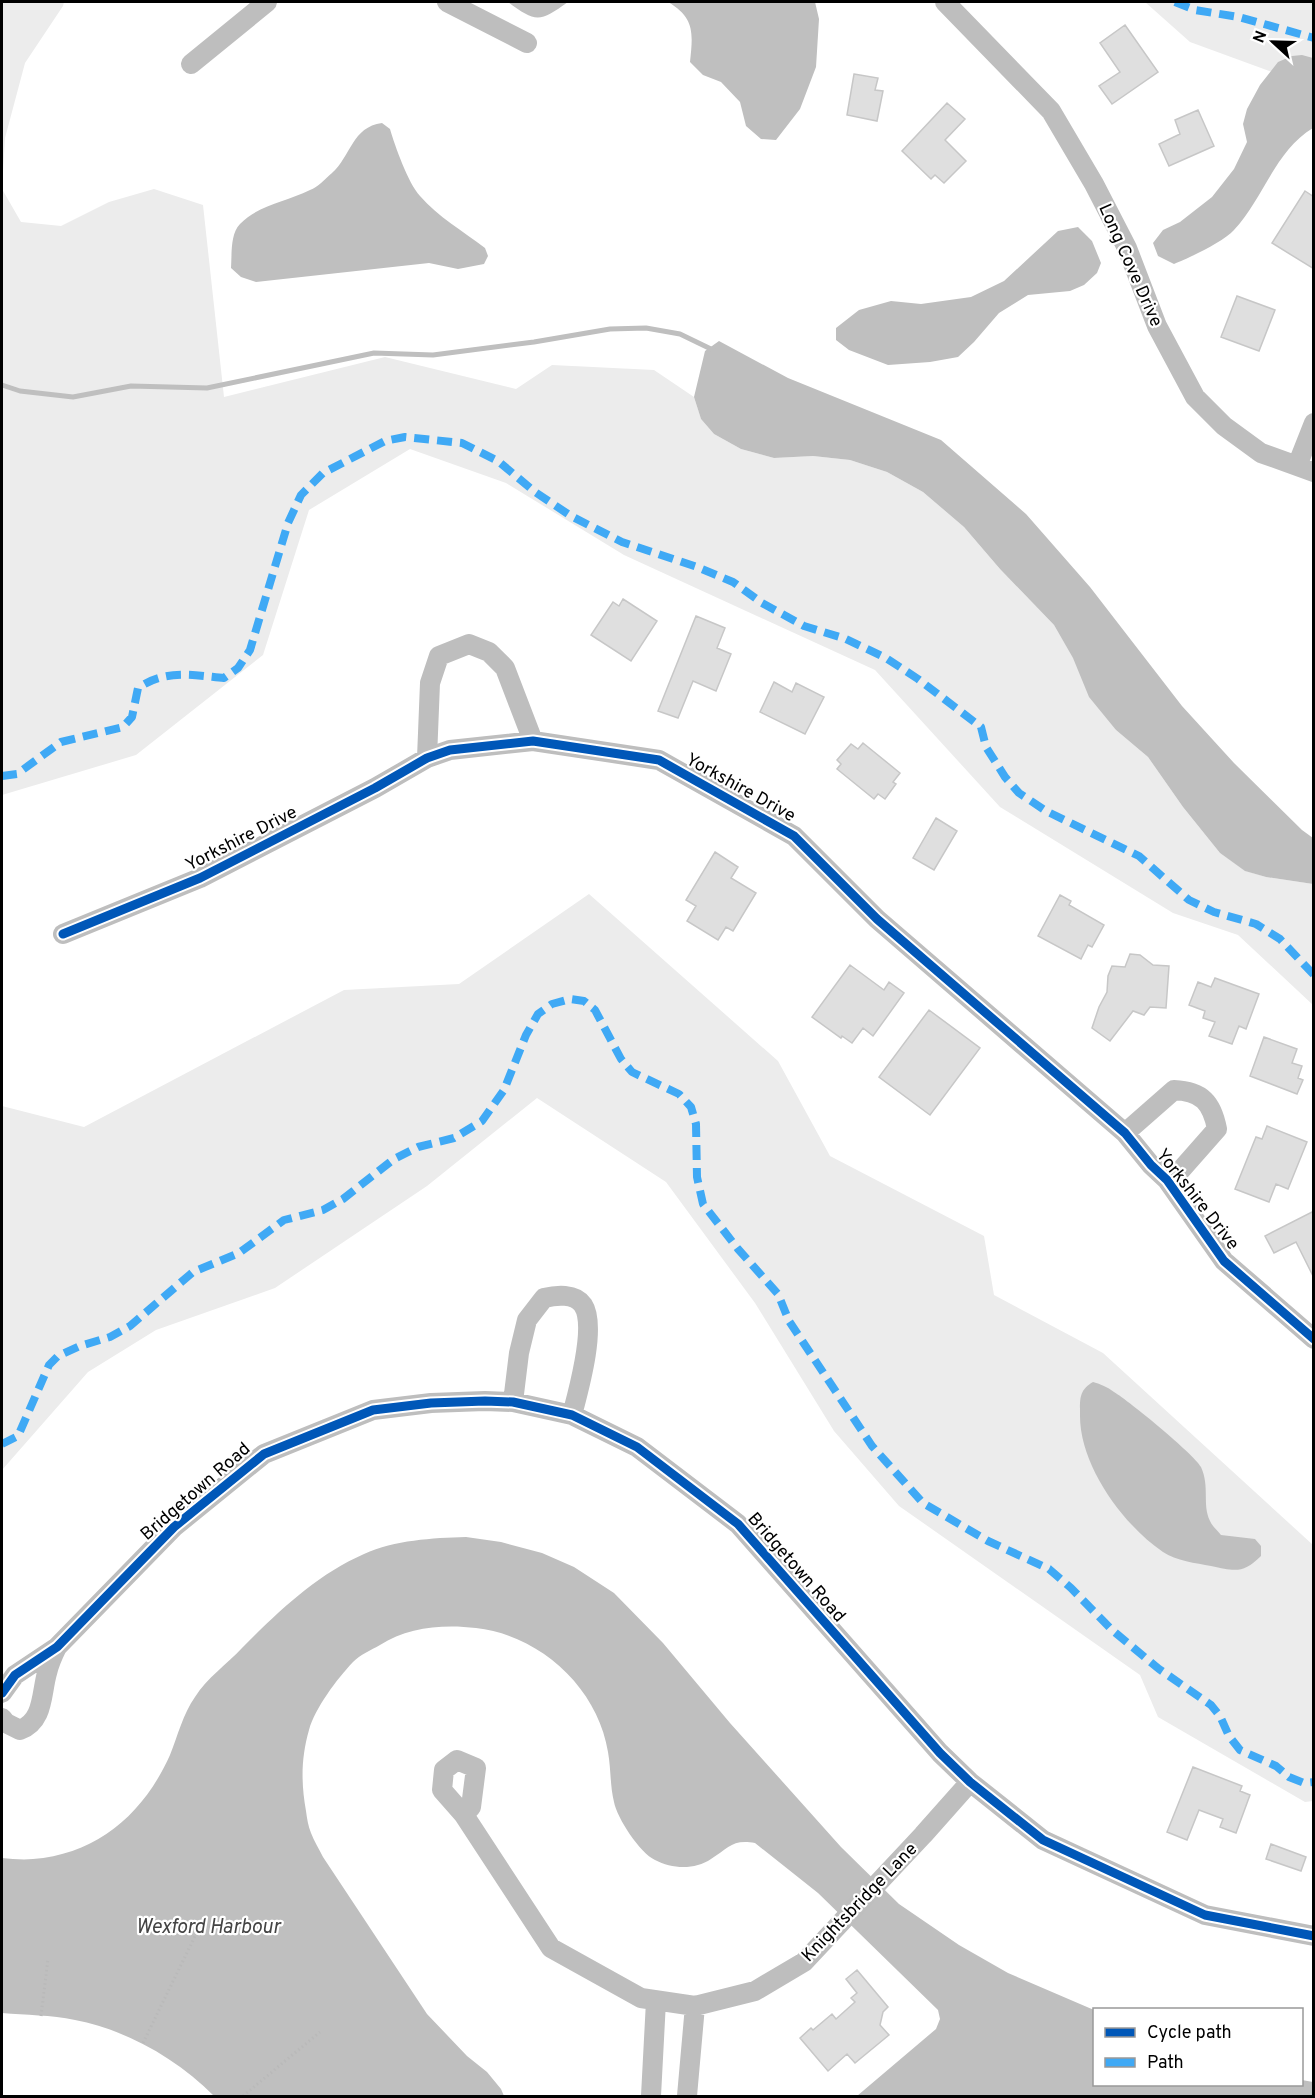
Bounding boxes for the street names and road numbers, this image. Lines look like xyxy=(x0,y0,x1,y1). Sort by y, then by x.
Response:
street label: Long Cove Drive xyxy=(1092,201,1167,331)
street label: Yorkshire Drive xyxy=(681,749,799,828)
street label: Yorkshire Drive xyxy=(182,801,301,877)
street label: Yorkshire Drive xyxy=(1150,1145,1243,1255)
street label: Bridgetown Road xyxy=(136,1438,256,1546)
street label: Bridgetown Road xyxy=(742,1508,850,1628)
street label: Knightsbridge Lane xyxy=(797,1839,923,1968)

